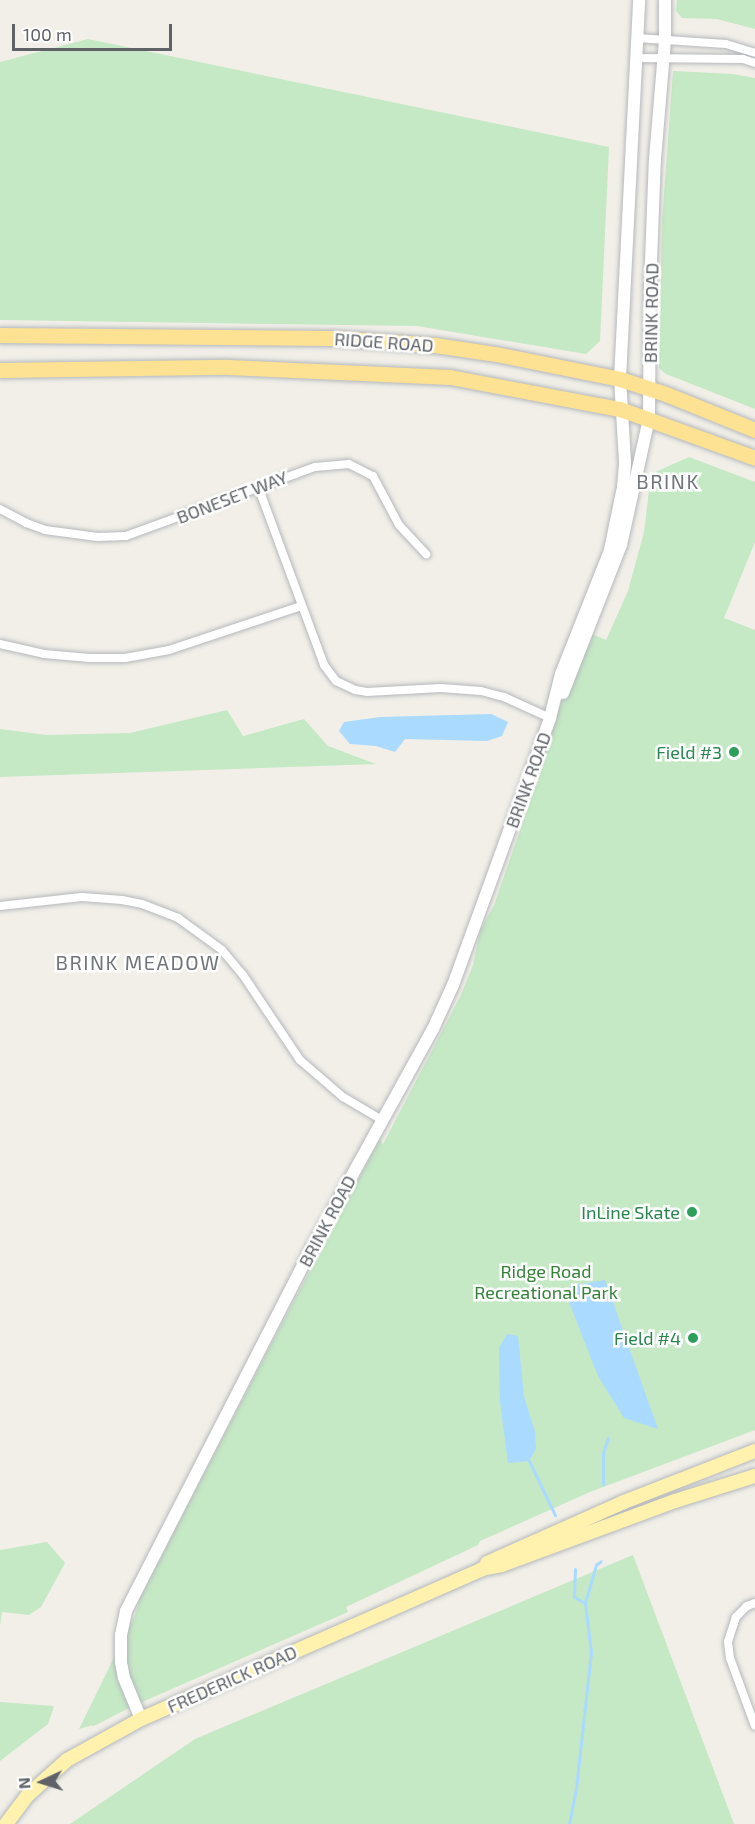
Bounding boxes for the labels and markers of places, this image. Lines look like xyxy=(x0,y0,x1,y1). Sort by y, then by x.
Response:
place label: Field #3 xyxy=(656,741,722,763)
marker: Field #3 xyxy=(727,745,741,759)
place label: InLine Skate xyxy=(581,1201,680,1223)
marker: InLine Skate xyxy=(685,1205,699,1219)
place label: Field #4 xyxy=(614,1327,681,1349)
marker: Field #4 xyxy=(686,1331,700,1345)

